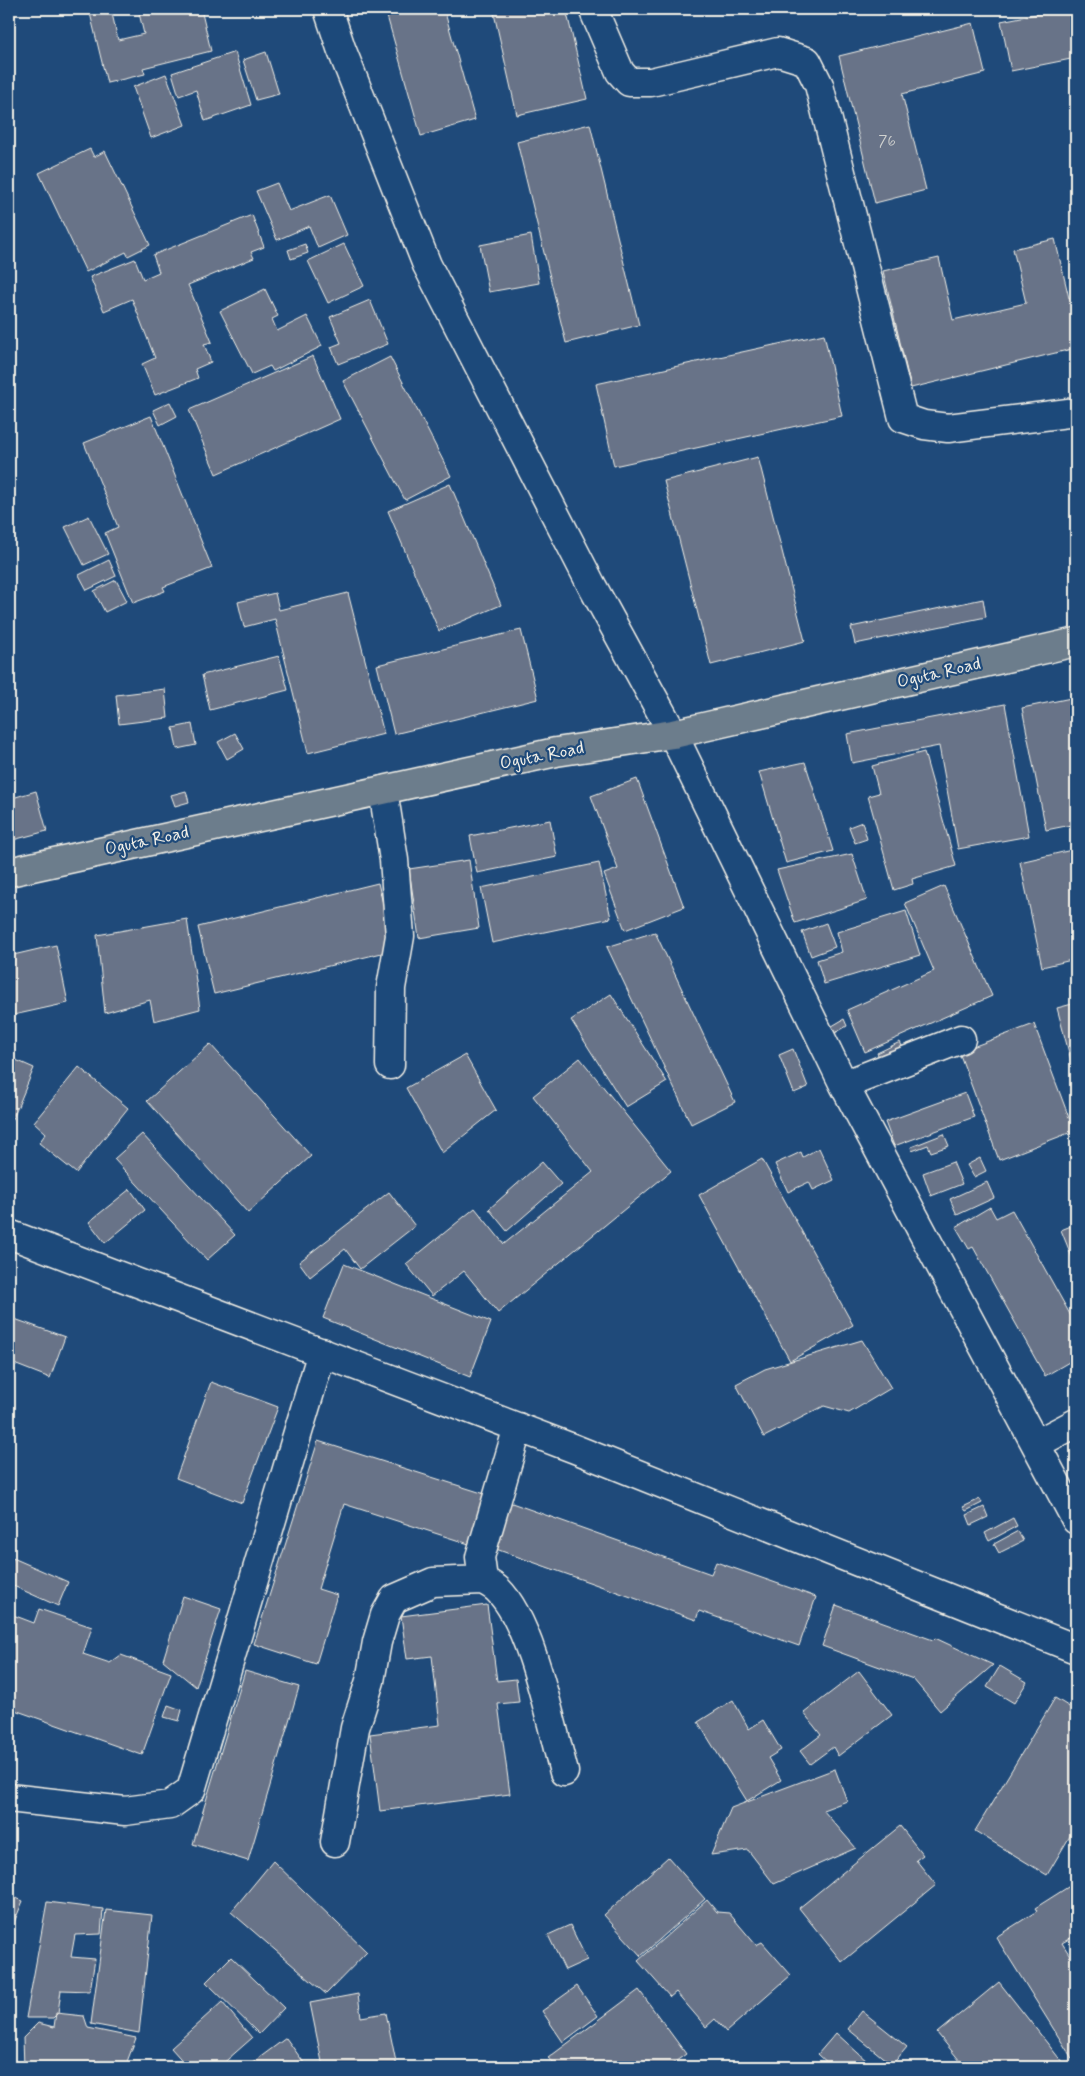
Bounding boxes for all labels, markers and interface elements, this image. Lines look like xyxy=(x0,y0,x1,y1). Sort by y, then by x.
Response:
house number: 76 xyxy=(878,132,896,152)
street label: Oguta Road xyxy=(895,652,983,694)
street label: Oguta Road xyxy=(498,736,586,776)
street label: Oguta Road xyxy=(103,820,191,862)

